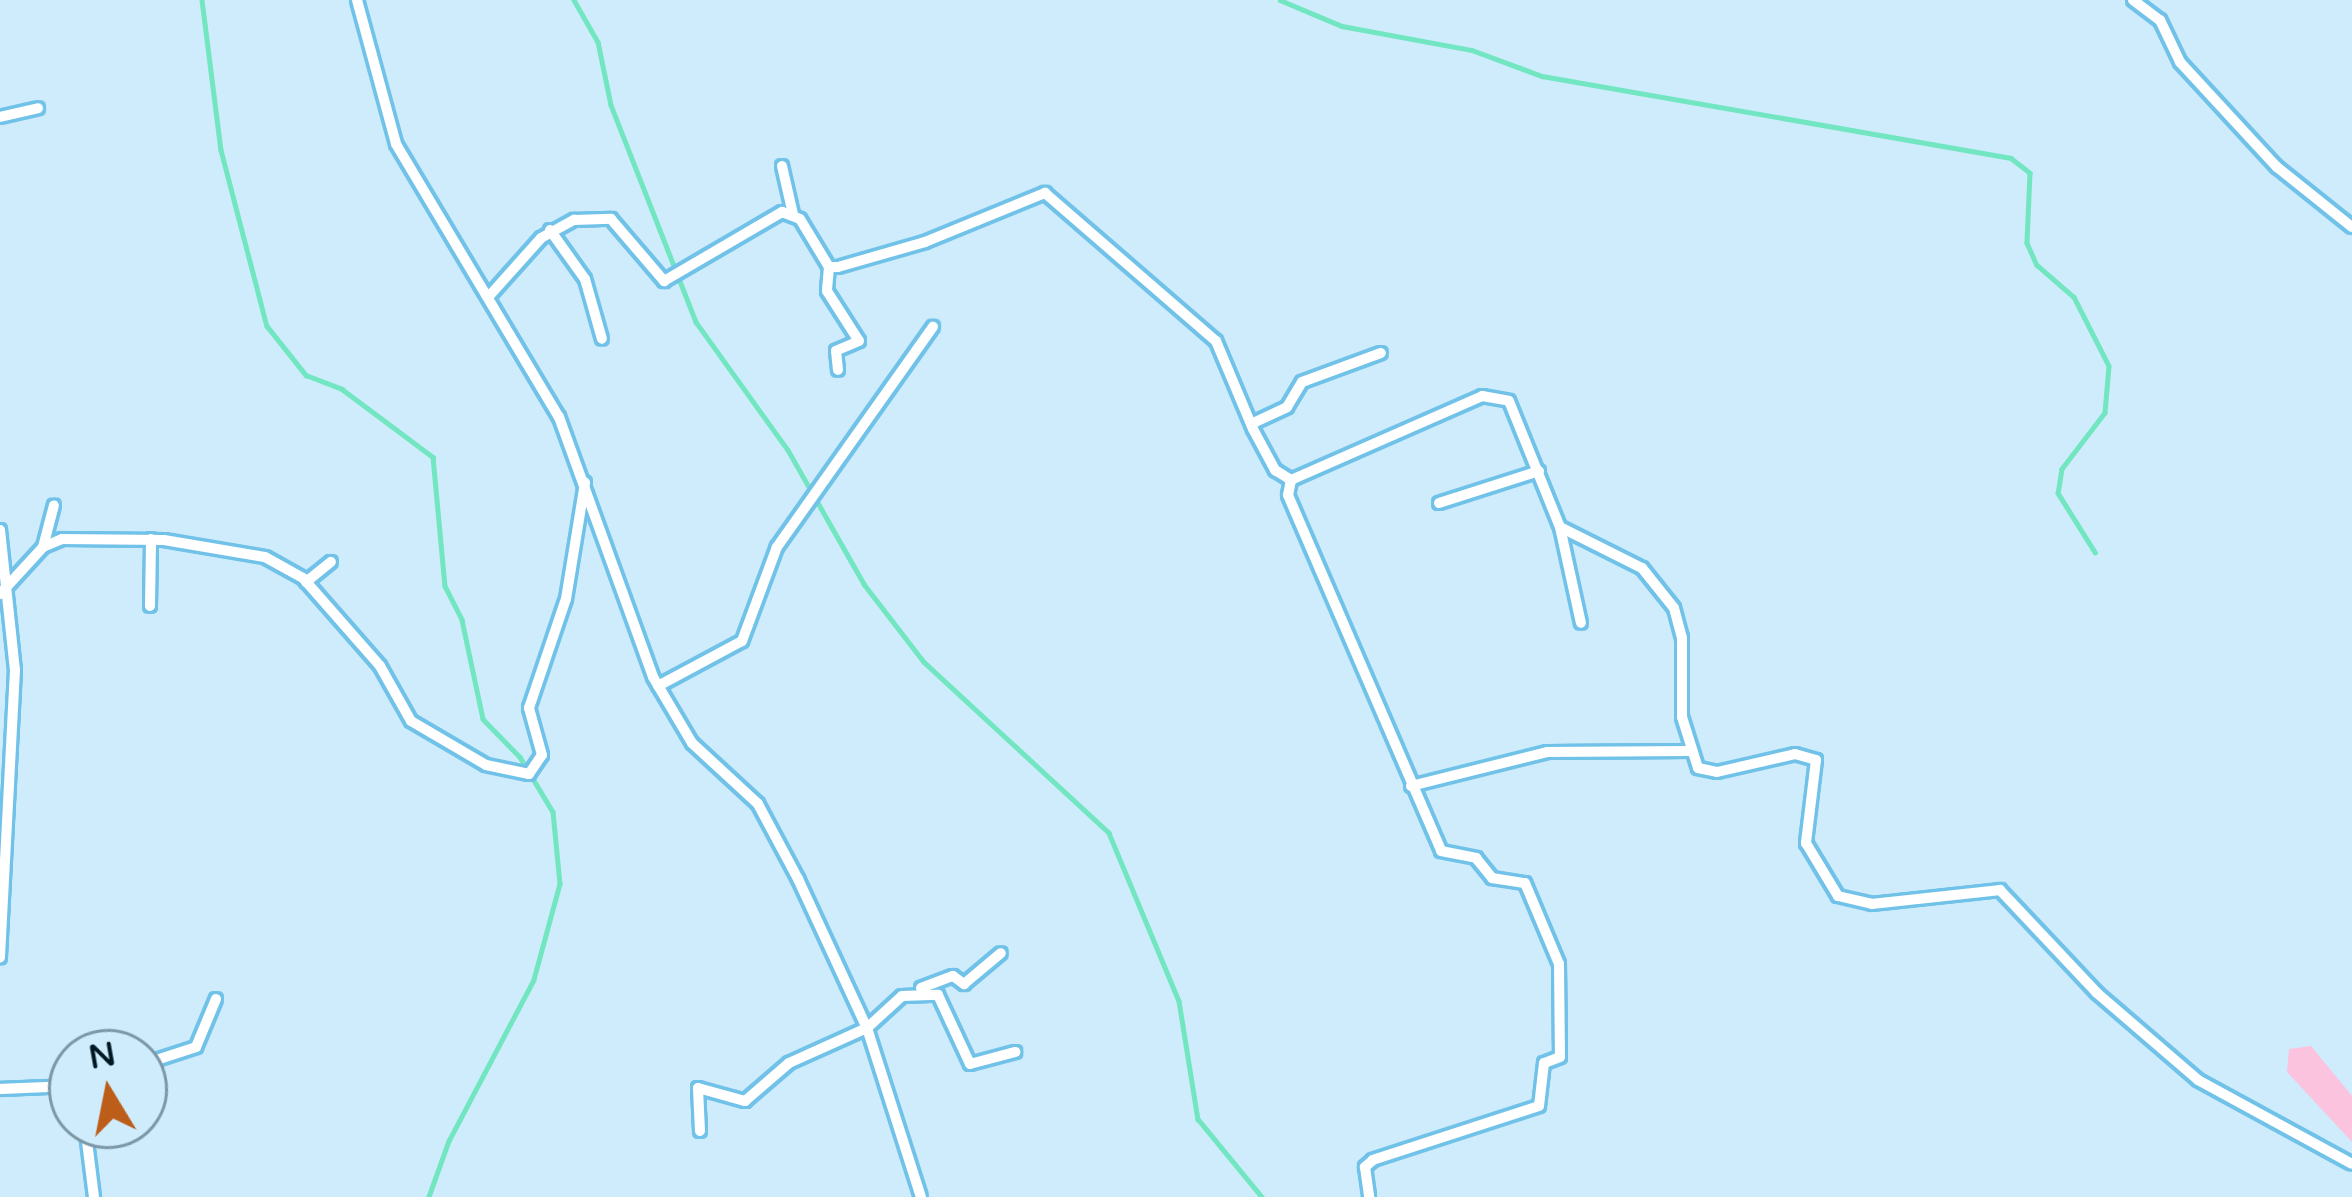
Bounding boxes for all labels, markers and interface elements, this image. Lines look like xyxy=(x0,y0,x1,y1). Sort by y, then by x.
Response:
north arrow xyxy=(48,1029,168,1149)
text: N xyxy=(86,1035,119,1078)

